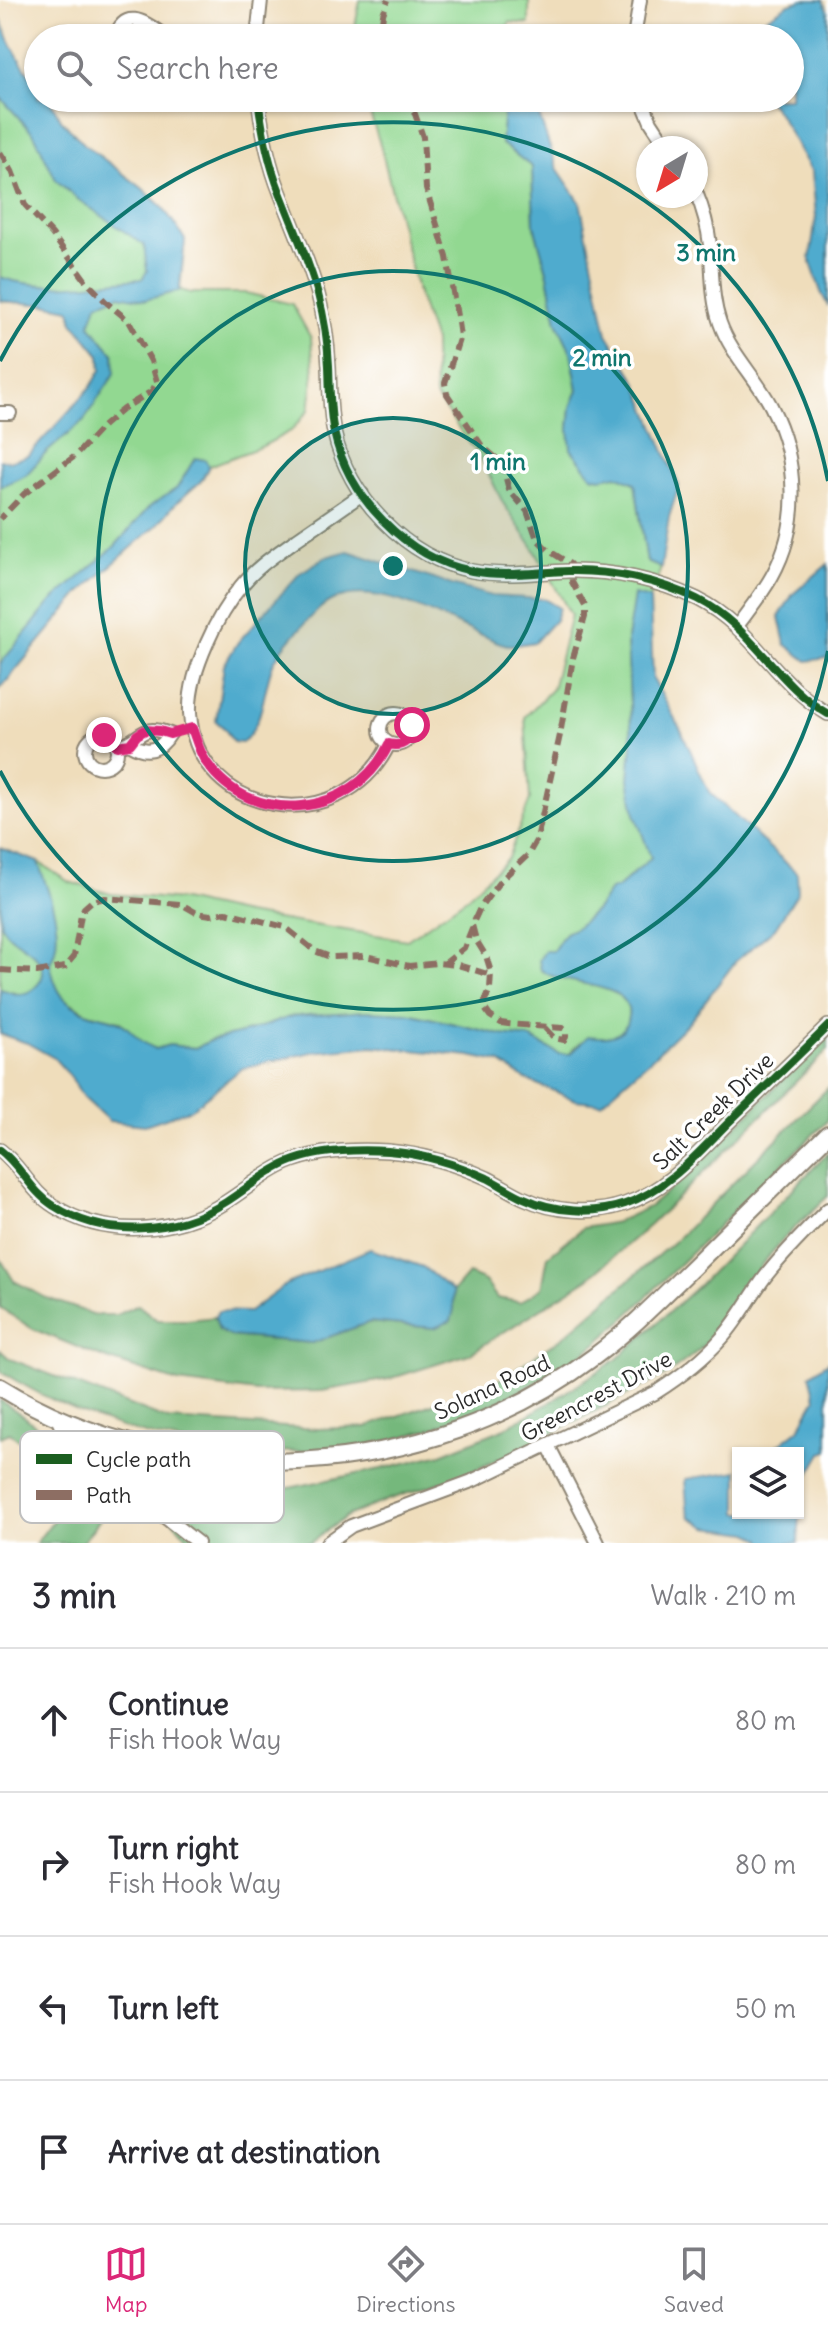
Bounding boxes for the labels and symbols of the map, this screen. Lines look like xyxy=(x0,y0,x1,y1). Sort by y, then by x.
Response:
north arrow xyxy=(636,136,708,208)
text: 3 min xyxy=(676,237,736,267)
text: 2 min xyxy=(572,342,632,372)
text: 1 min xyxy=(470,446,526,476)
centre of rings xyxy=(379,552,407,580)
route start xyxy=(394,707,430,743)
route end xyxy=(86,717,122,753)
street label: Salt Creek Drive xyxy=(647,1046,779,1176)
street label: Greencrest Drive xyxy=(516,1345,676,1447)
street label: Solana Road xyxy=(430,1348,554,1426)
legend xyxy=(20,1431,284,1523)
text: Cycle path xyxy=(86,1445,191,1473)
text: Path xyxy=(86,1481,131,1509)

